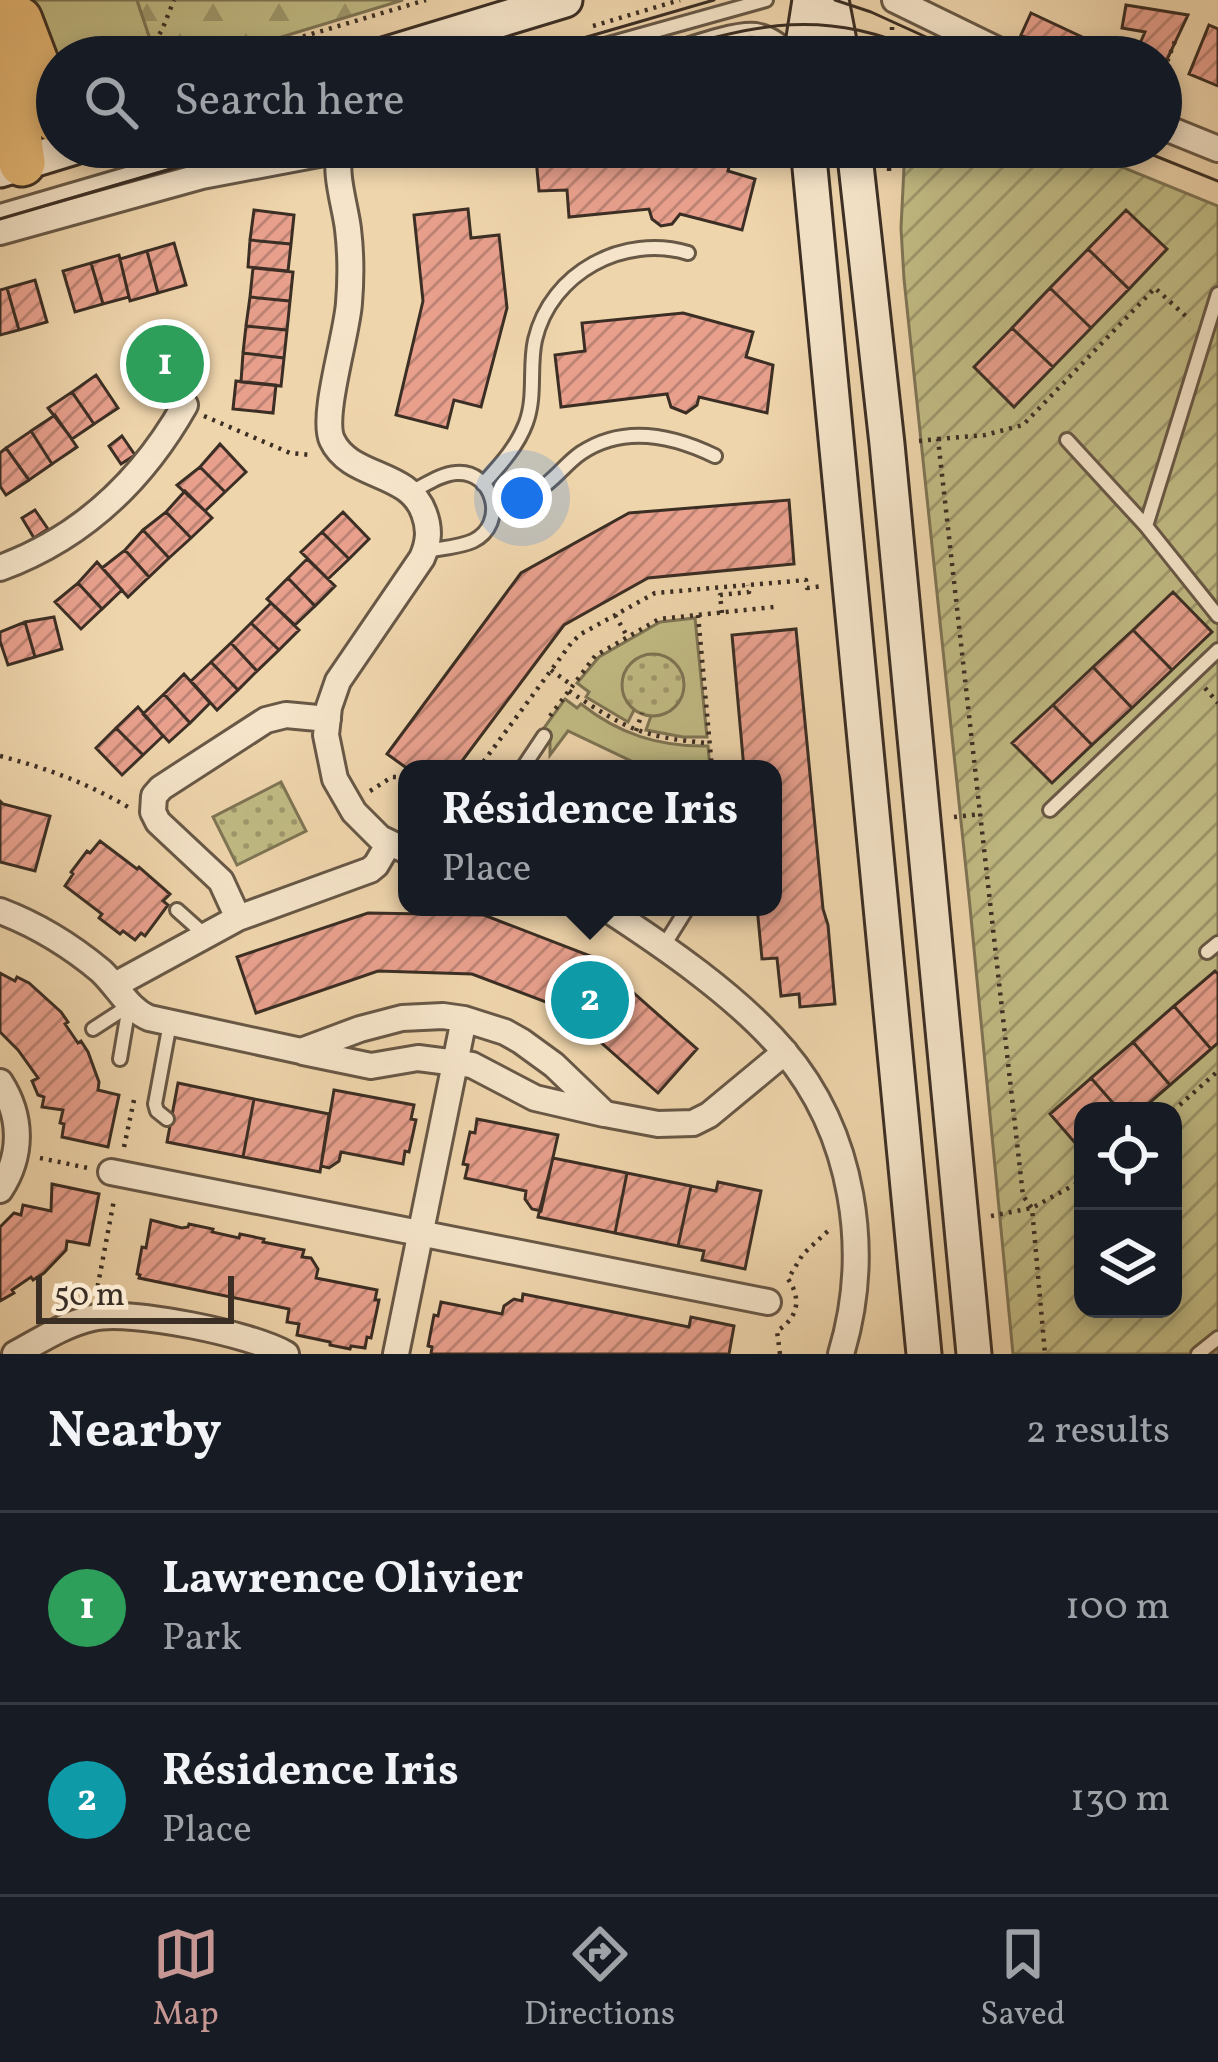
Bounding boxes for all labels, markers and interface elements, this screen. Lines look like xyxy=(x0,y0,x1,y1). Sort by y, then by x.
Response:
search box xyxy=(36,36,1182,168)
icon: search xyxy=(78,69,144,135)
text: Search here xyxy=(174,71,405,134)
pin: 1 xyxy=(126,319,204,409)
your location xyxy=(492,468,552,528)
popup xyxy=(398,760,782,916)
text: Résidence Iris xyxy=(442,780,738,843)
text: Place xyxy=(442,843,531,897)
pin: 2 xyxy=(551,955,629,1045)
map controls xyxy=(1074,1102,1182,1318)
button: locate xyxy=(1074,1102,1182,1210)
button: layers xyxy=(1074,1210,1182,1318)
scale bar xyxy=(36,1270,234,1323)
text: 50 m xyxy=(54,1274,125,1320)
text: Nearby xyxy=(48,1397,222,1468)
text: 2 results xyxy=(1026,1405,1170,1459)
text: Lawrence Olivier xyxy=(162,1549,523,1612)
text: 1 xyxy=(79,1581,95,1635)
text: 100 m xyxy=(1065,1581,1170,1635)
text: Park xyxy=(162,1612,242,1666)
text: Résidence Iris xyxy=(162,1741,459,1804)
text: 2 xyxy=(77,1773,97,1827)
text: 130 m xyxy=(1070,1773,1170,1827)
text: Place xyxy=(162,1804,252,1858)
tab: Map xyxy=(153,1921,219,2039)
tab: Directions xyxy=(524,1921,675,2039)
tab: Saved xyxy=(980,1921,1065,2039)

